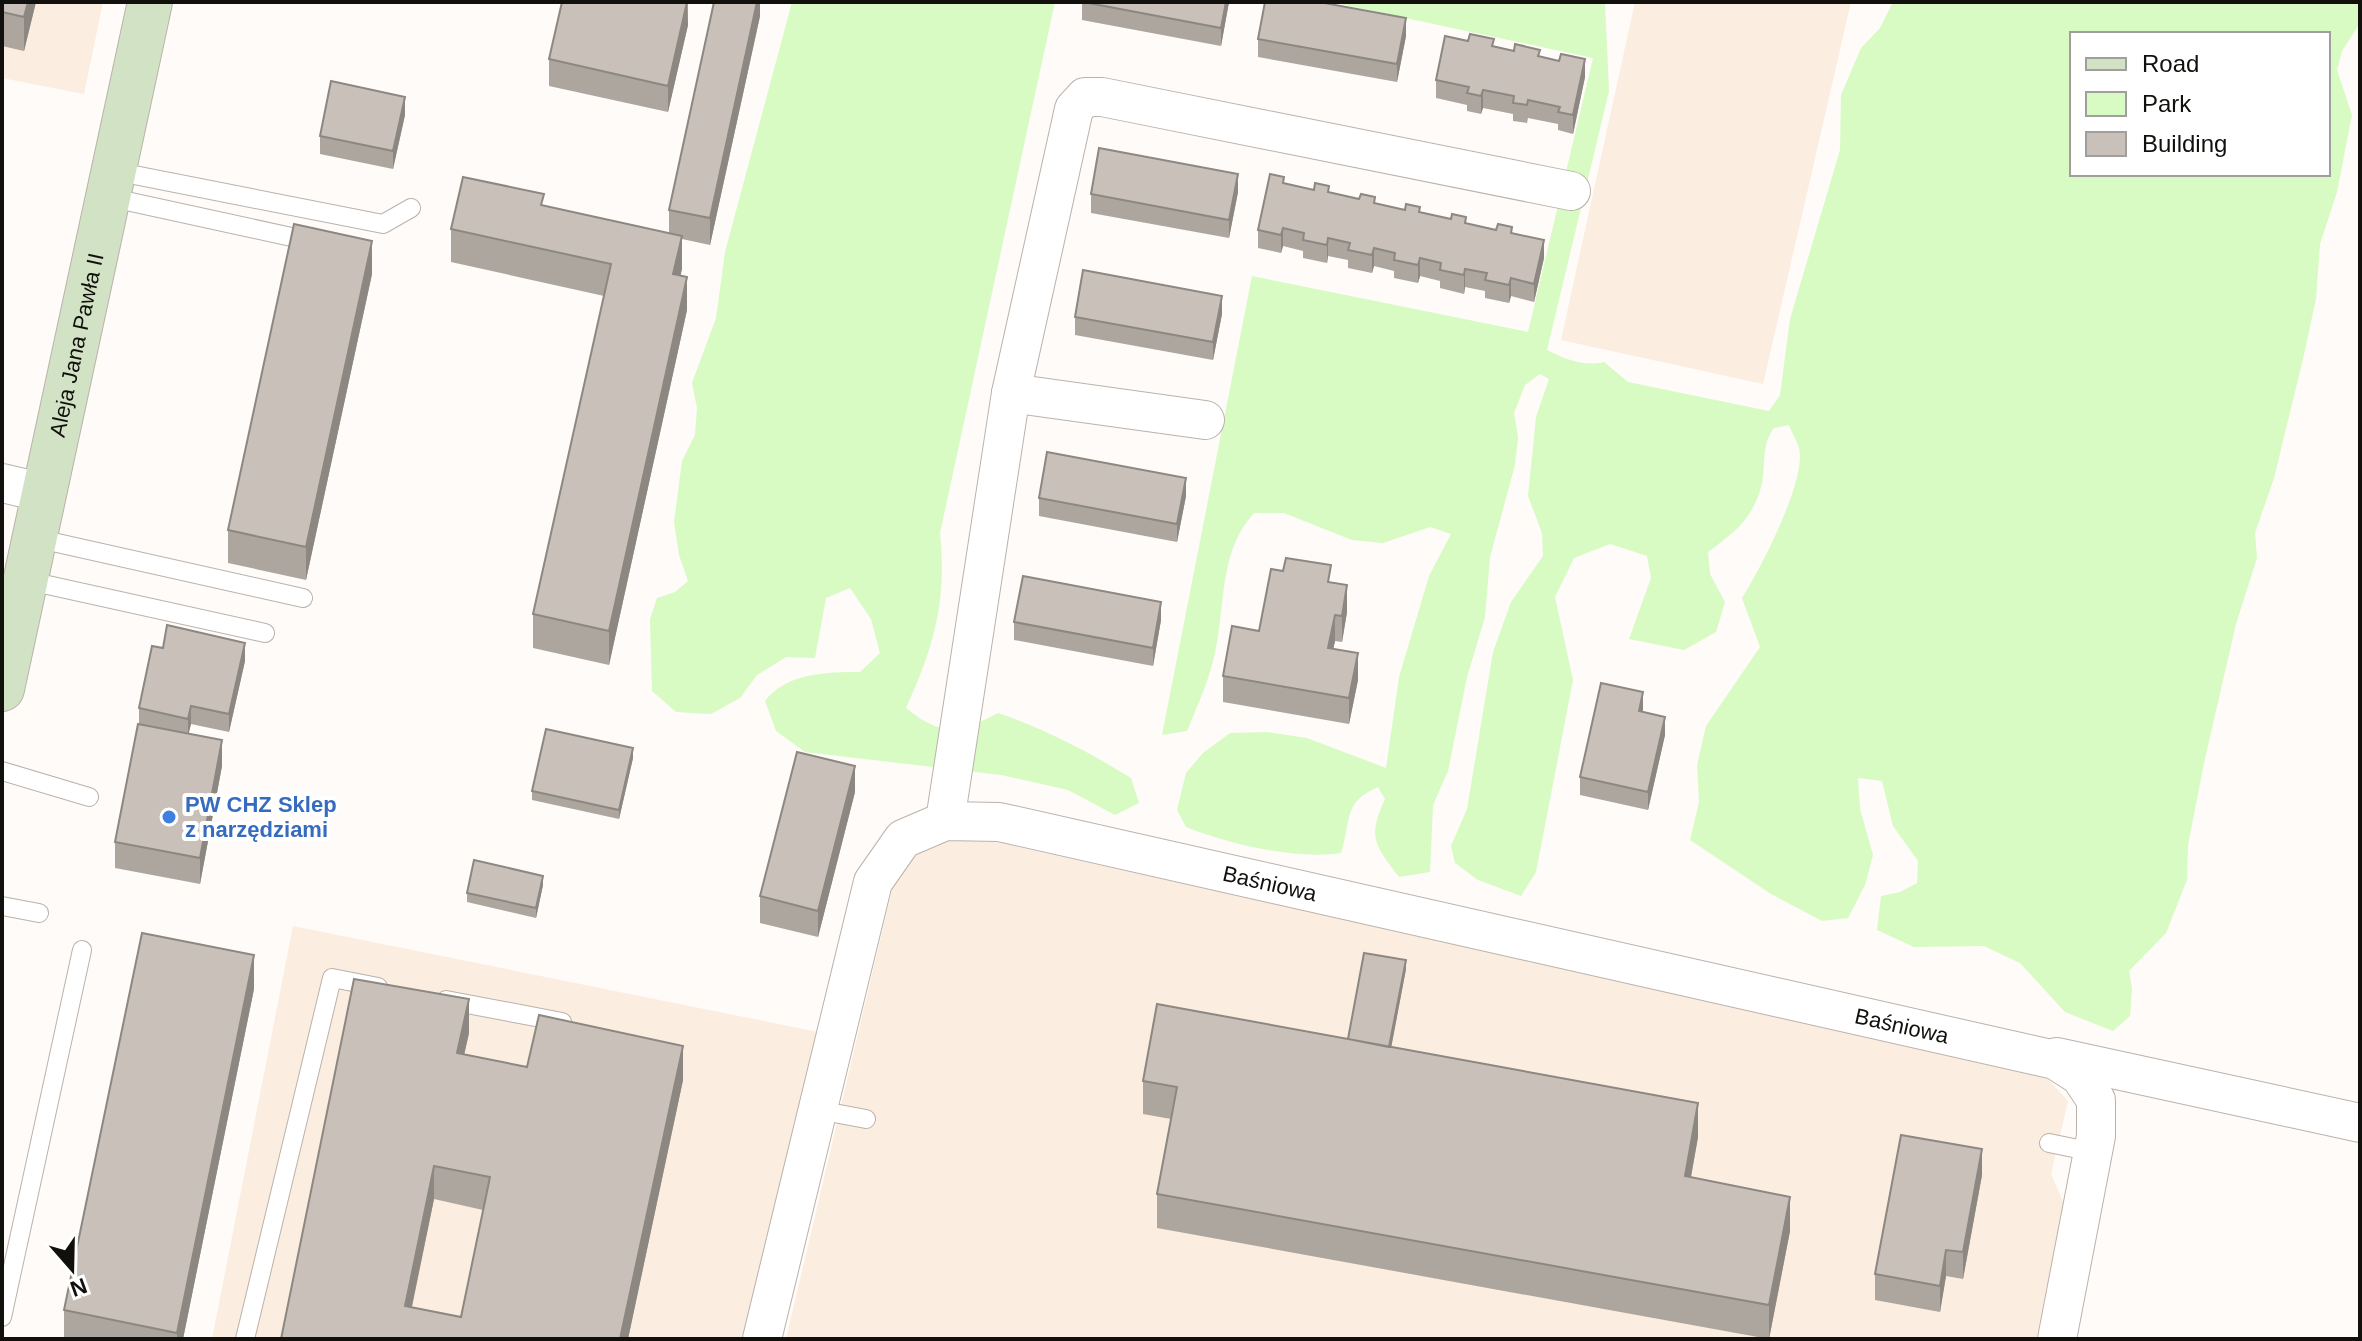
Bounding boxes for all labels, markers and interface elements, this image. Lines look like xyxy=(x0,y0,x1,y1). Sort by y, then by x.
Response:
legend xyxy=(2070,32,2330,176)
text: Road xyxy=(2142,50,2199,77)
text: Park xyxy=(2142,90,2192,117)
text: Building xyxy=(2142,130,2227,157)
street label: Aleja Jana Pawła II xyxy=(44,251,108,439)
place label: PW CHZ Sklep z narzędziami xyxy=(185,792,337,842)
marker: PW CHZ Sklep z narzędziami xyxy=(160,808,178,826)
street label: Baśniowa xyxy=(1220,860,1320,906)
street label: Baśniowa xyxy=(1853,1003,1952,1048)
north arrow xyxy=(32,1229,112,1309)
text: N xyxy=(67,1273,90,1302)

